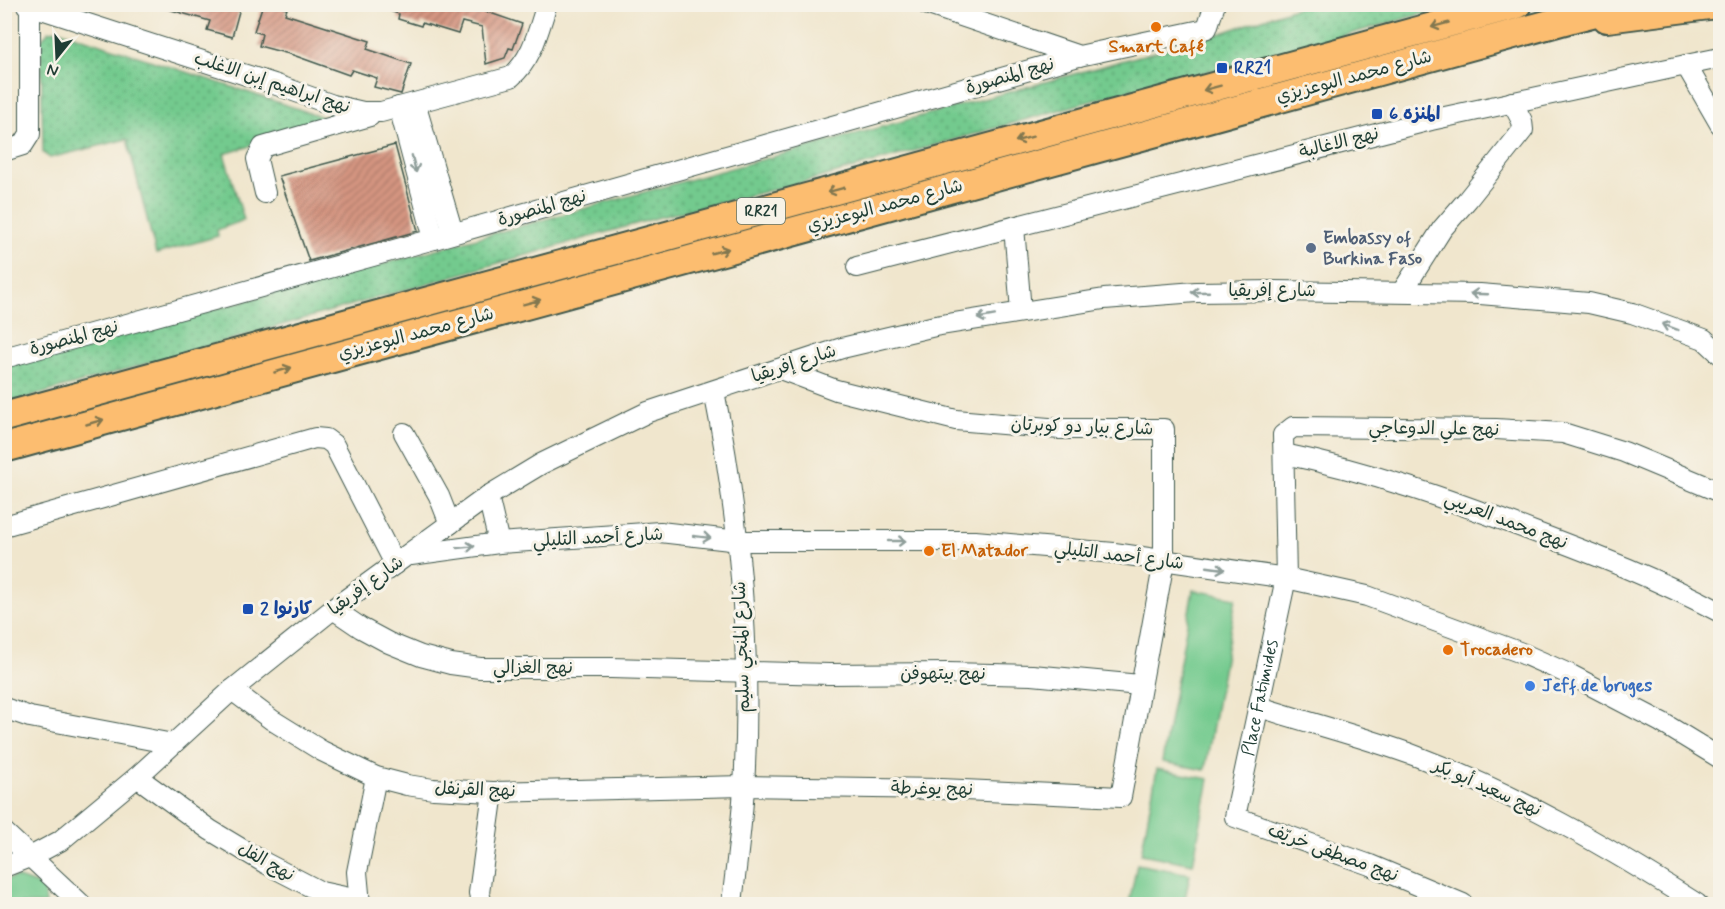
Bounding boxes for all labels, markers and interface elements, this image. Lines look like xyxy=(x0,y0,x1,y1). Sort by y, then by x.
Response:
marker: Smart Café xyxy=(1149,20,1163,34)
one-way arrow xyxy=(1431,20,1450,32)
north arrow xyxy=(27,27,87,87)
place label: Smart Café xyxy=(1109,35,1203,59)
street label: شارع محمد البوعزيزي xyxy=(1274,45,1434,109)
street label: نهج ابراهيم إبن الاغلب xyxy=(191,46,353,121)
street label: نهج المنصورة xyxy=(963,52,1057,100)
place label: RR21 xyxy=(1234,56,1271,80)
text: N xyxy=(45,58,61,81)
marker: RR21 xyxy=(1215,61,1229,75)
one-way arrow xyxy=(1203,82,1222,94)
place label: المنزه 6 xyxy=(1389,102,1440,126)
marker: المنزه 6 xyxy=(1370,107,1384,121)
street label: نهج الاغالبة xyxy=(1297,122,1381,164)
one-way arrow xyxy=(1015,134,1034,145)
one-way arrow xyxy=(408,154,420,173)
street label: شارع محمد البوعزيزي xyxy=(805,174,965,238)
street label: نهج المنصورة xyxy=(495,184,589,232)
one-way arrow xyxy=(826,185,845,197)
road number: RR21 xyxy=(737,198,785,224)
place label: Embassy of Burkina Faso xyxy=(1323,226,1422,271)
marker: Embassy of Burkina Faso xyxy=(1304,241,1318,255)
one-way arrow xyxy=(710,245,729,256)
street label: شارع إفريقيا xyxy=(1228,279,1316,303)
one-way arrow xyxy=(1191,286,1211,297)
one-way arrow xyxy=(1470,288,1490,299)
one-way arrow xyxy=(522,296,541,308)
street label: شارع محمد البوعزيزي xyxy=(336,302,496,366)
one-way arrow xyxy=(977,312,996,323)
street label: نهج المنصورة xyxy=(27,315,121,361)
one-way arrow xyxy=(1661,320,1680,331)
street label: شارع إفريقيا xyxy=(749,339,839,389)
one-way arrow xyxy=(273,364,292,376)
street label: شارع بيار دو كوبرتان xyxy=(1010,413,1154,441)
one-way arrow xyxy=(85,416,104,428)
street label: نهج علي الدوعاجي xyxy=(1368,416,1500,445)
street label: نهج محمد العريبي xyxy=(1440,487,1571,558)
street label: شارع أحمد التليلي xyxy=(532,523,664,556)
one-way arrow xyxy=(691,532,711,543)
one-way arrow xyxy=(886,535,906,547)
street label: شارع أحمد التليلي xyxy=(1052,536,1185,579)
place label: El Matador xyxy=(941,539,1029,563)
one-way arrow xyxy=(455,541,475,552)
marker: El Matador xyxy=(922,544,936,558)
street label: شارع إفريقيا xyxy=(323,551,409,621)
one-way arrow xyxy=(1206,563,1225,574)
street label: شارع المنجي سليم xyxy=(728,581,759,713)
place label: كارنوا 2 xyxy=(260,597,312,621)
marker: كارنوا 2 xyxy=(241,602,255,616)
street label: Place Fatimides xyxy=(1236,637,1285,758)
place label: Trocadero xyxy=(1460,638,1534,662)
marker: Trocadero xyxy=(1441,643,1455,657)
street label: نهج الغزالي xyxy=(493,656,573,683)
street label: نهج بيتهوفن xyxy=(900,662,986,686)
place label: Jeff de bruges xyxy=(1542,674,1652,698)
marker: Jeff de bruges xyxy=(1523,679,1537,693)
street label: نهج سعيد أبو بكر xyxy=(1427,753,1545,823)
street label: نهج يوغرطة xyxy=(891,776,973,802)
street label: نهج القرنفل xyxy=(434,777,516,803)
street label: نهج مصطفى خريّف xyxy=(1264,818,1402,888)
street label: نهج الفل xyxy=(233,837,299,887)

